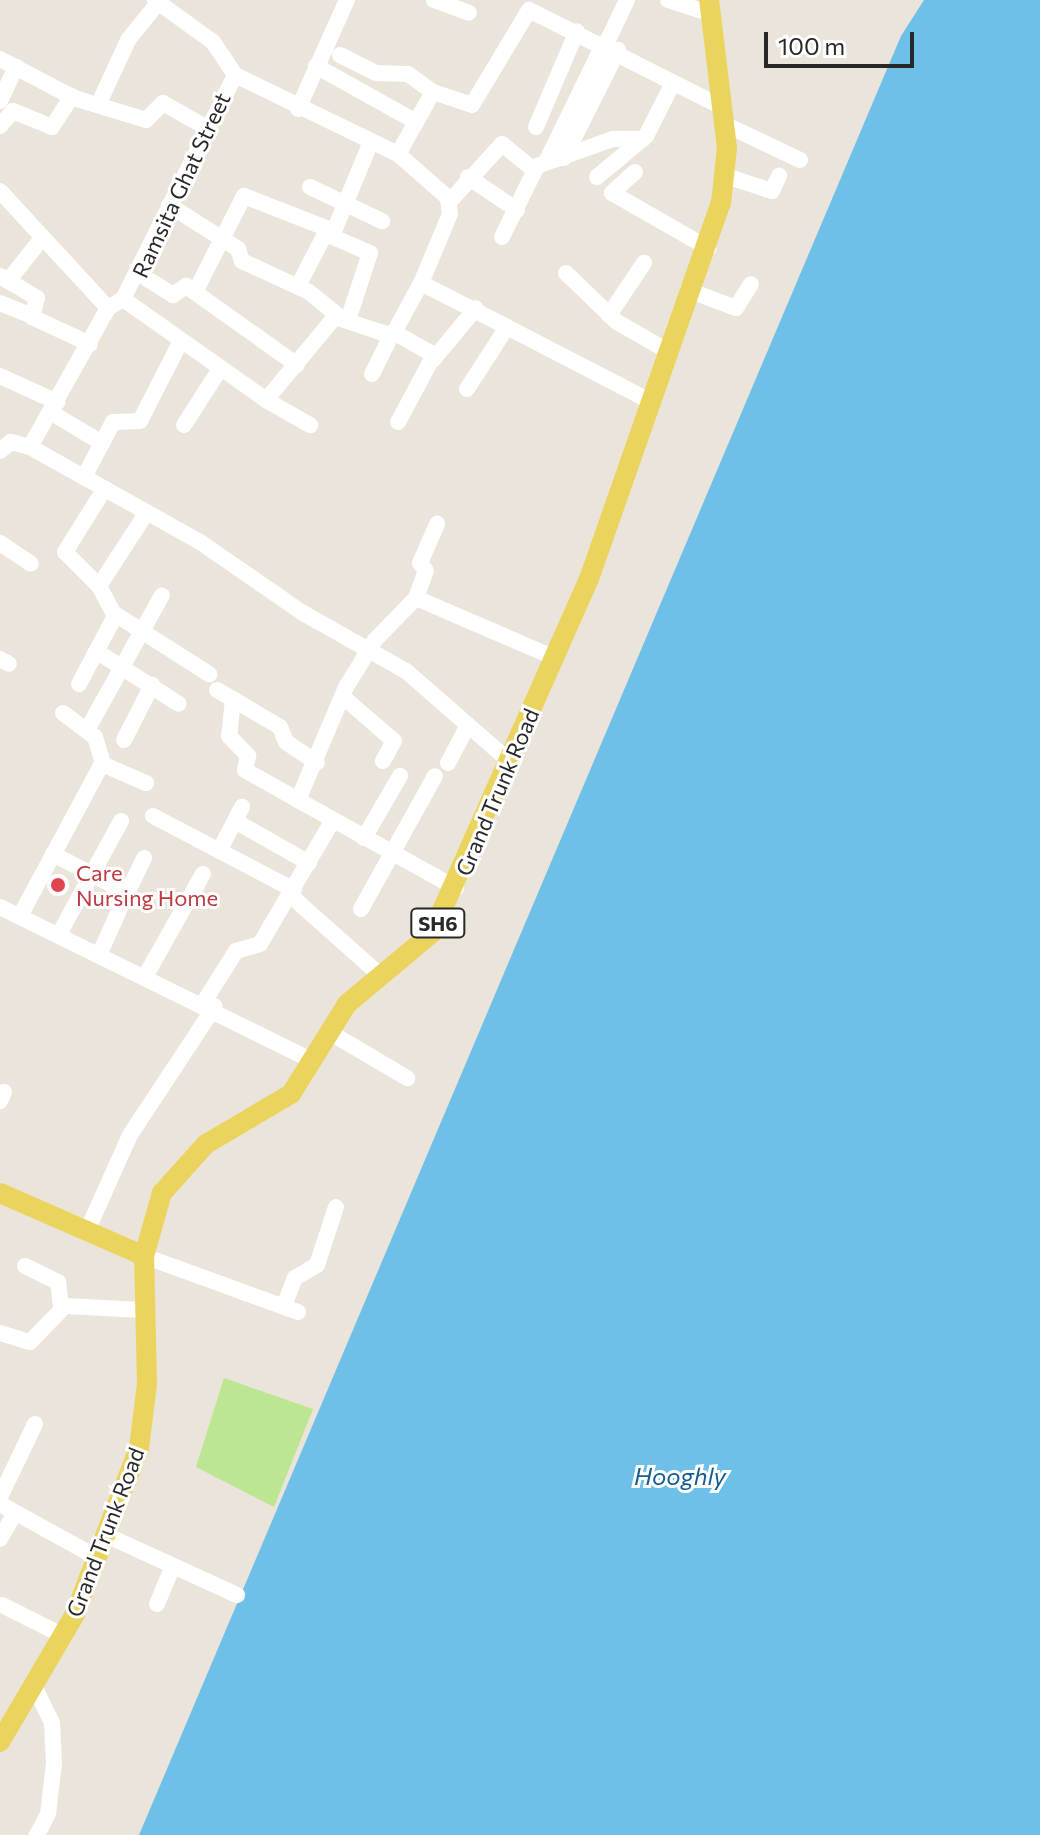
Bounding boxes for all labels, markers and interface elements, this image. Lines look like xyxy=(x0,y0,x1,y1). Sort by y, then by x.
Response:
scale bar xyxy=(768,16,918,66)
text: 100 m xyxy=(778,31,845,60)
street label: Ramsita Ghat Street xyxy=(126,88,236,282)
street label: Grand Trunk Road xyxy=(450,704,544,880)
place label: Care Nursing Home xyxy=(76,859,218,910)
marker: Care Nursing Home xyxy=(47,874,69,896)
road number: SH6 xyxy=(410,907,466,939)
street label: Grand Trunk Road xyxy=(61,1444,149,1620)
water label: Hooghly xyxy=(634,1462,726,1490)

